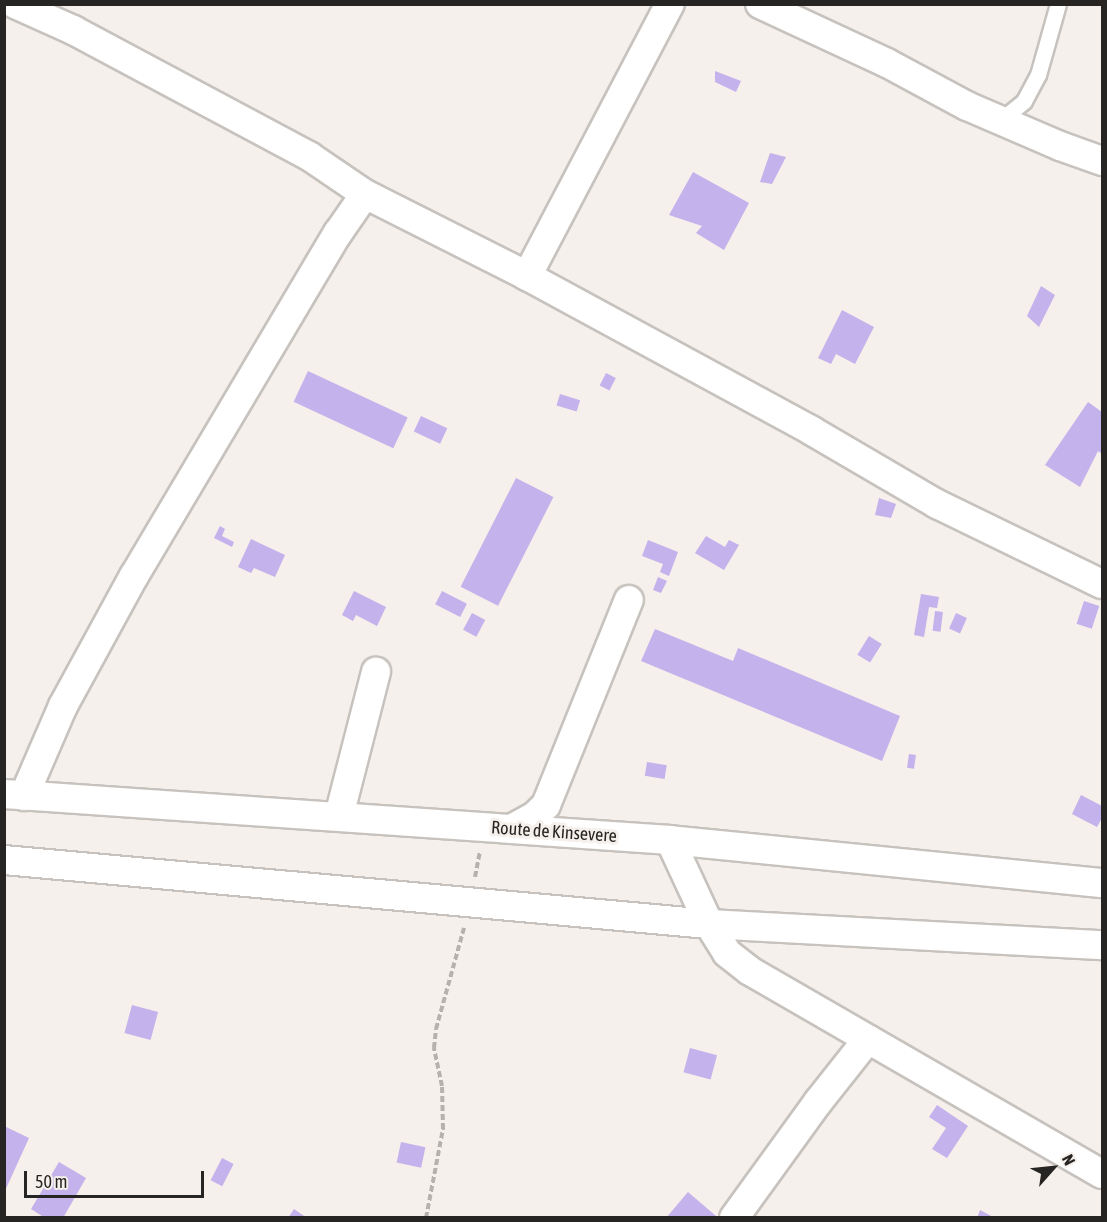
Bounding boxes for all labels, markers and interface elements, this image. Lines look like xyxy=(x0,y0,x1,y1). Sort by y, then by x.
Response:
street label: Route de Kinsevere xyxy=(490,817,618,847)
north arrow xyxy=(1023,1138,1083,1198)
text: N xyxy=(1059,1152,1079,1168)
scale bar xyxy=(27,1159,207,1197)
text: 50 m xyxy=(35,1171,67,1192)

